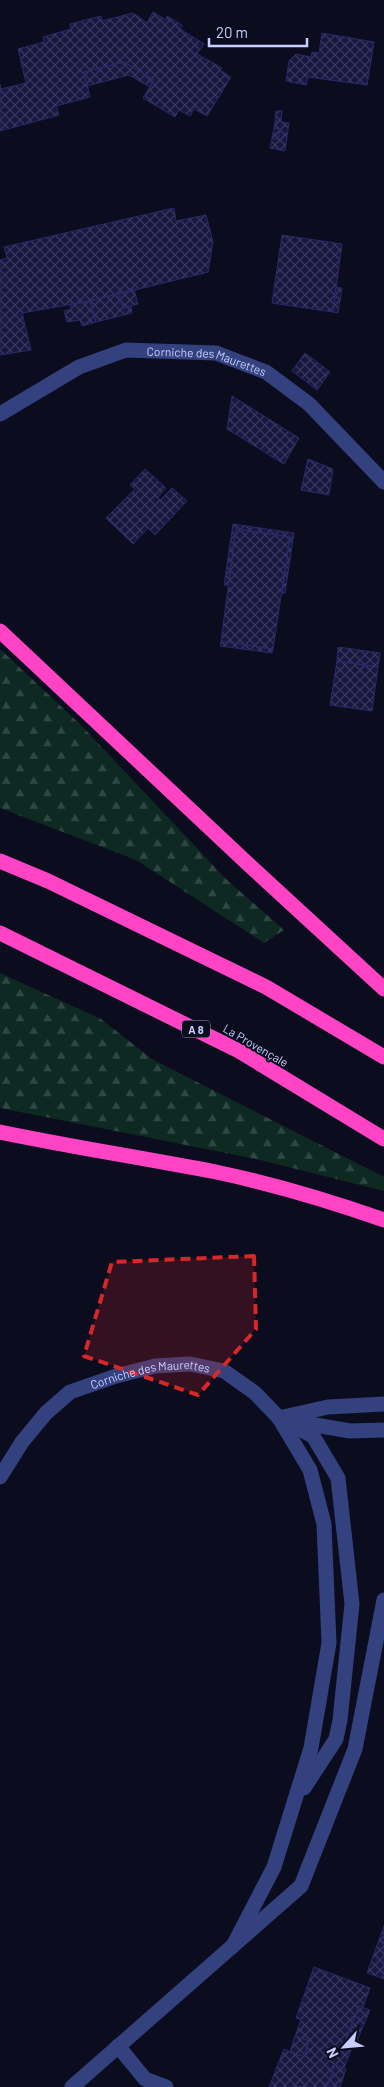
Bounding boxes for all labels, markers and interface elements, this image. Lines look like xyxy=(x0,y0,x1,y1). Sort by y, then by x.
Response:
scale bar xyxy=(209,15,306,47)
text: 20 m xyxy=(216,23,248,41)
street label: Corniche des Maurettes xyxy=(147,344,269,379)
road number: A 8 xyxy=(182,1021,210,1038)
street label: La Provençale xyxy=(221,1021,291,1069)
street label: Corniche des Maurettes xyxy=(88,1357,212,1391)
north arrow xyxy=(319,2022,369,2072)
text: N xyxy=(322,2045,342,2061)

